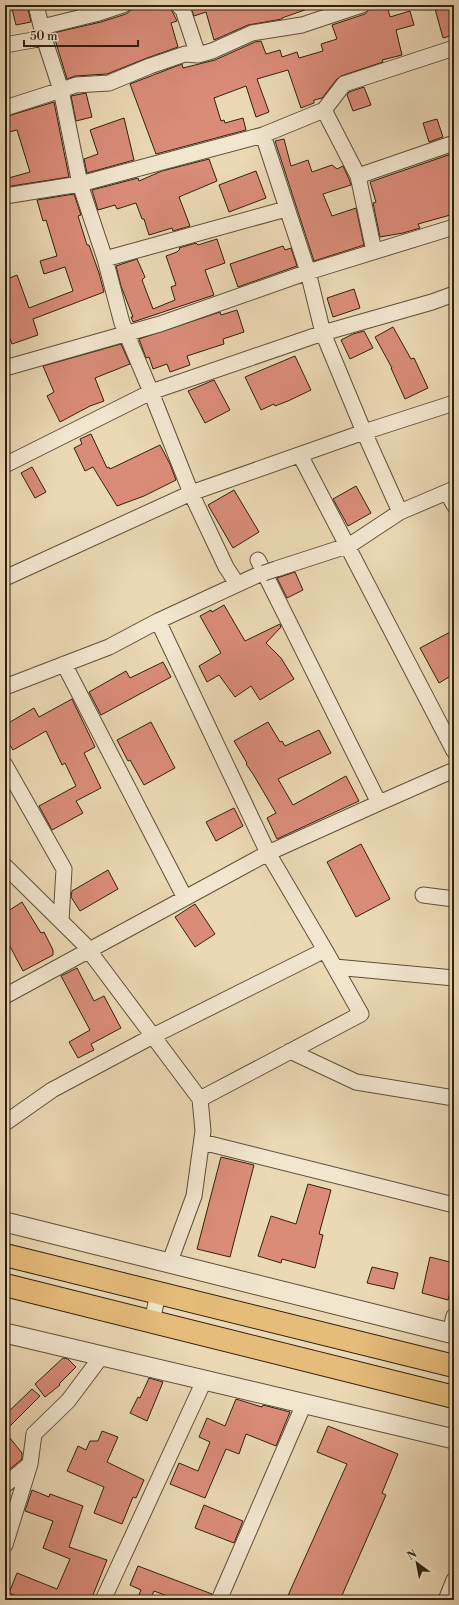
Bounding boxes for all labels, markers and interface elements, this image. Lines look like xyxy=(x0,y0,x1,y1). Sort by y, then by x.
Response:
scale bar xyxy=(24,22,138,48)
text: 50 m xyxy=(30,29,58,44)
north arrow xyxy=(397,1543,437,1583)
text: N xyxy=(405,1547,420,1564)

